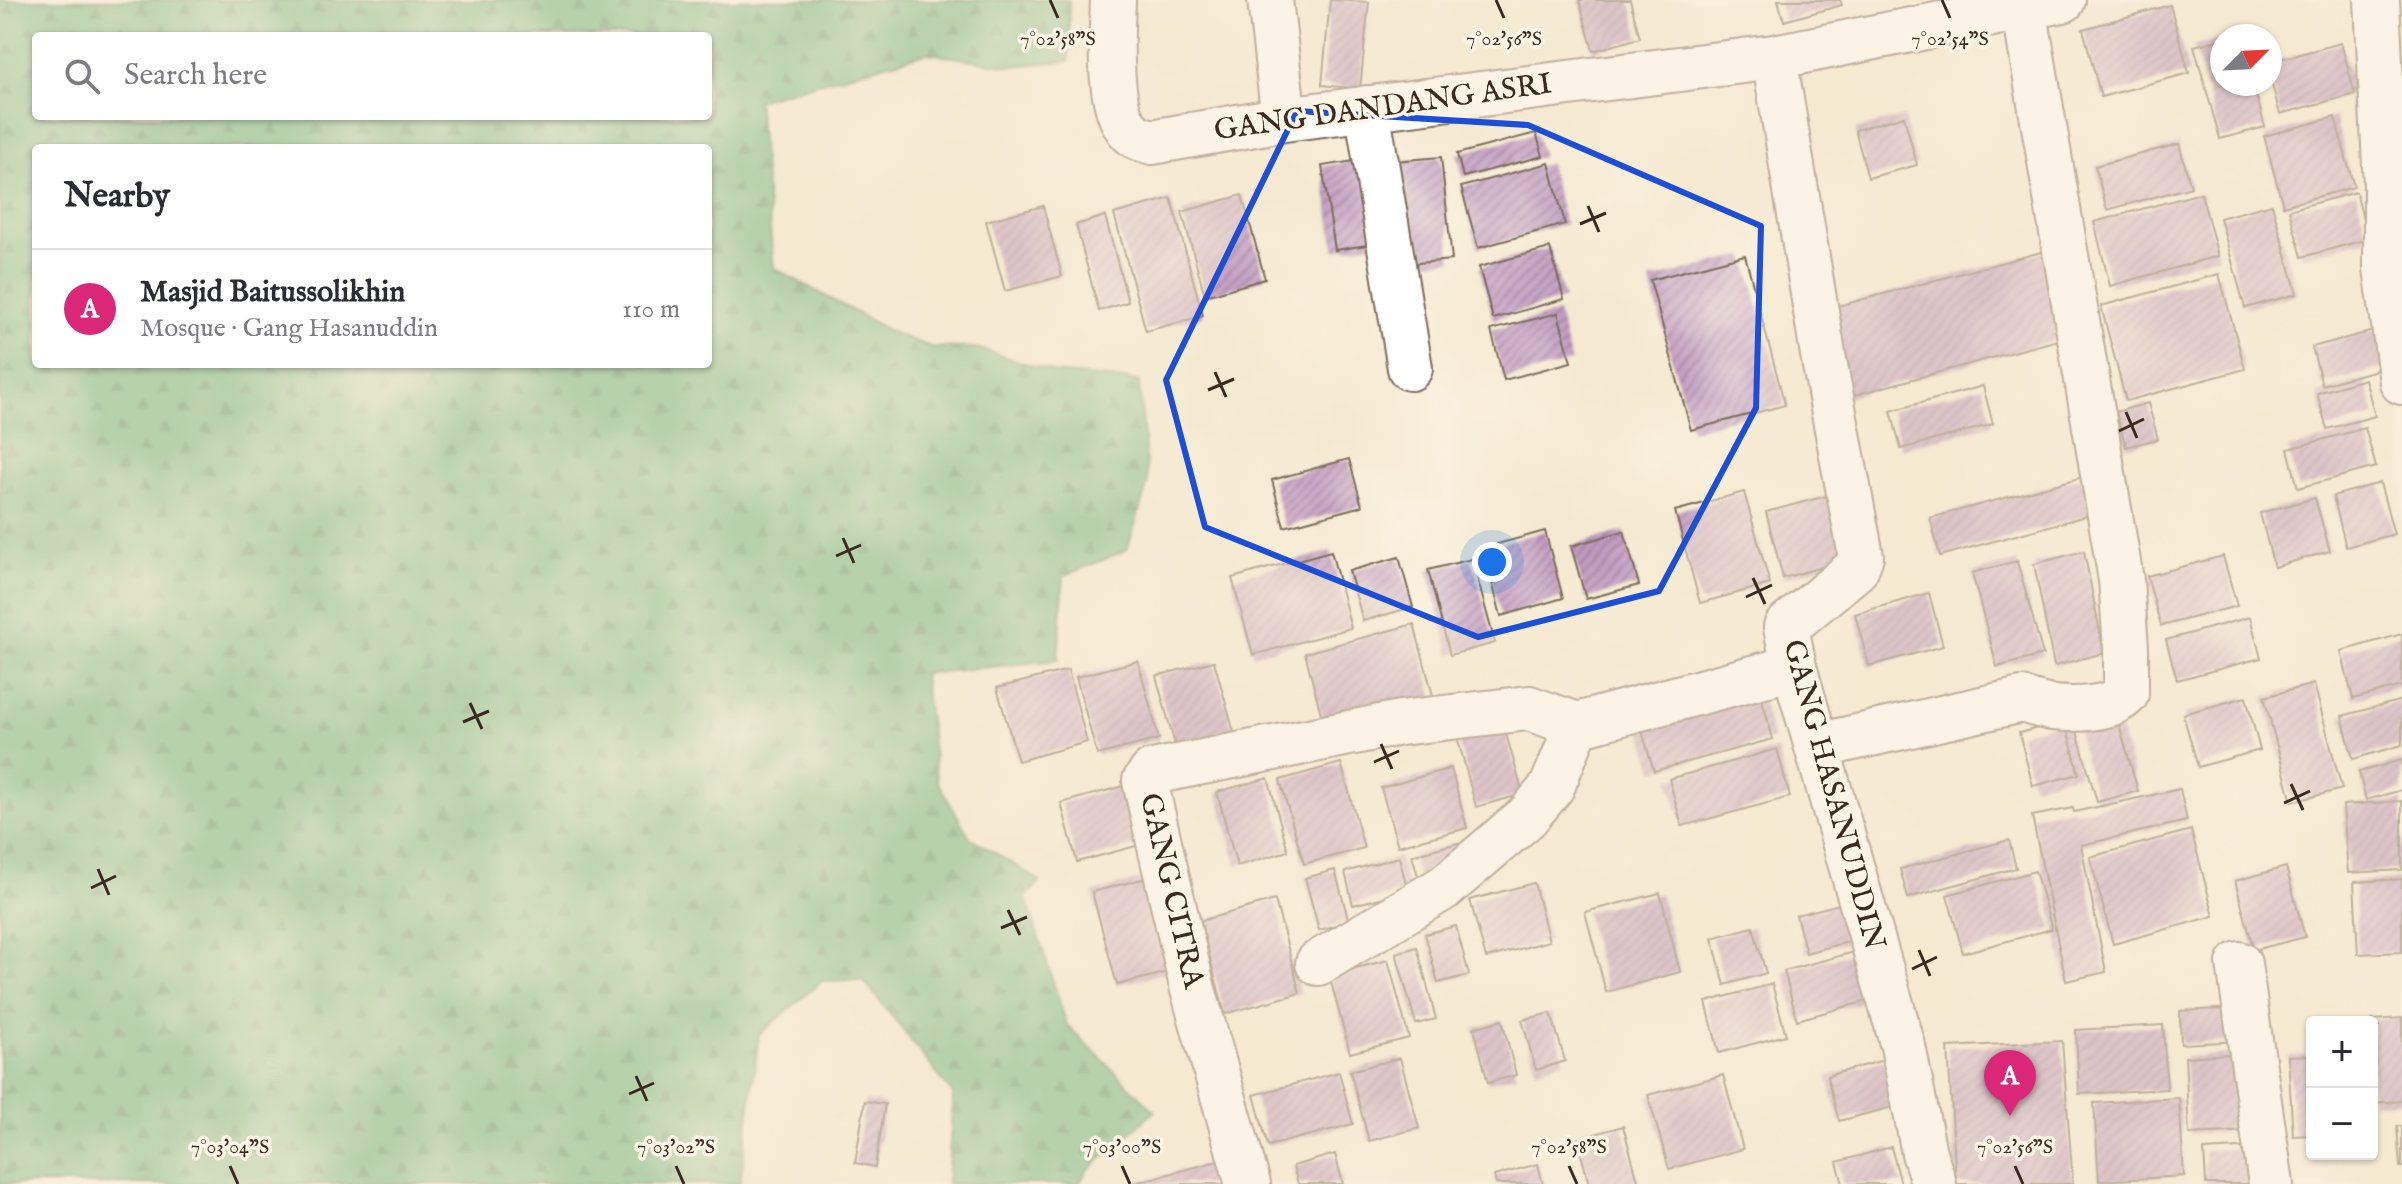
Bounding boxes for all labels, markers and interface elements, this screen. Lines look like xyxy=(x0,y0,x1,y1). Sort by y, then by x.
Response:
north arrow xyxy=(2210,24,2282,96)
text: 7°02'58"S xyxy=(1020,27,1096,52)
text: 7°02'56"S xyxy=(1466,27,1542,52)
text: 7°02'54"S xyxy=(1911,27,1989,52)
search box xyxy=(32,32,712,120)
icon: search xyxy=(60,54,104,98)
text: Search here xyxy=(124,57,267,95)
street label: GANG DANDANG ASRI xyxy=(1212,65,1554,151)
text: Nearby xyxy=(64,175,170,218)
text: Masjid Baitussolikhin xyxy=(140,274,405,312)
text: A xyxy=(81,293,99,326)
text: 110 m xyxy=(622,293,680,326)
text: Mosque · Gang Hasanuddin xyxy=(140,312,438,345)
your location xyxy=(1472,542,1512,582)
street label: GANG HASANUDDIN xyxy=(1773,636,1893,954)
street label: GANG CITRA xyxy=(1130,790,1212,993)
map controls xyxy=(2306,1016,2378,1160)
button: + xyxy=(2306,1016,2378,1088)
pin: A xyxy=(1984,1050,2036,1116)
button: − xyxy=(2306,1088,2378,1160)
text: 7°03'04"S xyxy=(191,1135,269,1160)
text: 7°03'02"S xyxy=(637,1135,715,1160)
text: 7°03'00"S xyxy=(1083,1135,1161,1160)
text: 7°02'58"S xyxy=(1531,1135,1607,1160)
text: 7°02'56"S xyxy=(1977,1135,2053,1160)

